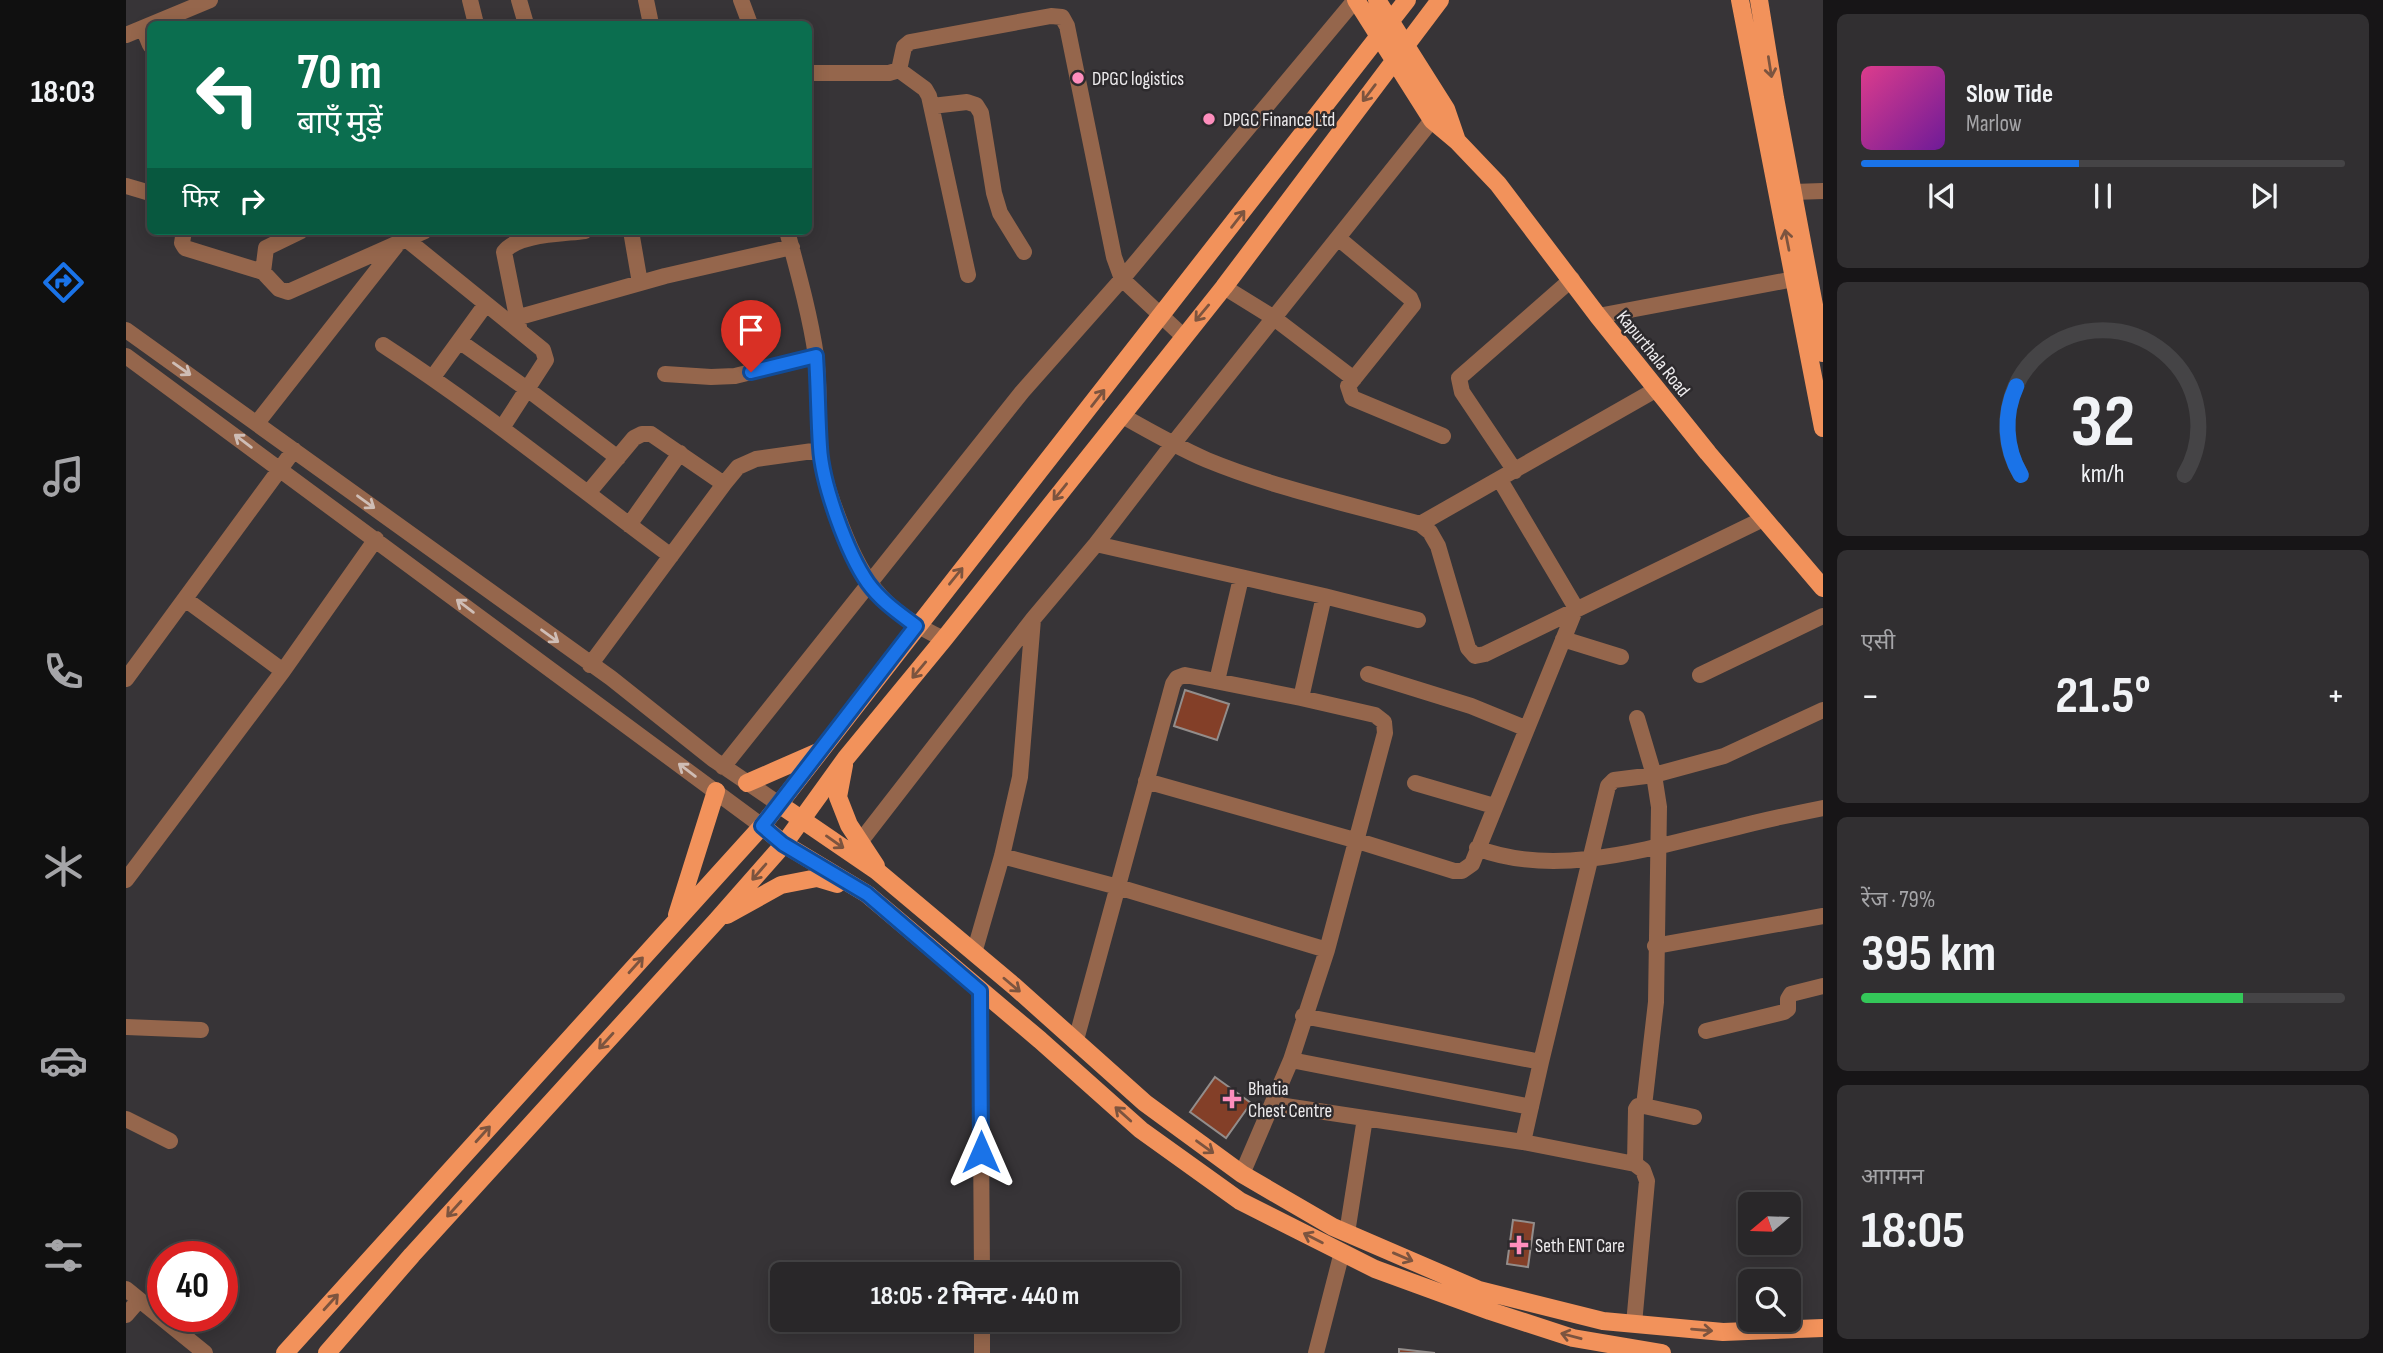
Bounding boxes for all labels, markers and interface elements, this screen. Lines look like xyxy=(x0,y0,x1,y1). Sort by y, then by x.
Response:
text: 70 m xyxy=(297,44,382,103)
icon: left xyxy=(182,49,273,140)
one-way arrow xyxy=(1764,55,1777,78)
place label: DPGC logistics xyxy=(1092,68,1184,91)
marker: DPGC logistics xyxy=(1070,70,1086,86)
text: 18:03 xyxy=(31,73,95,112)
text: Slow Tide xyxy=(1966,79,2053,110)
one-way arrow xyxy=(1362,83,1376,102)
text: बाएँ मुड़ें xyxy=(297,104,383,143)
place label: DPGC Finance Ltd xyxy=(1223,109,1335,132)
text: Marlow xyxy=(1966,110,2022,138)
marker: DPGC Finance Ltd xyxy=(1201,111,1217,127)
icon: previous xyxy=(1923,177,1961,215)
icon: pause xyxy=(2084,177,2122,215)
icon: next xyxy=(2245,177,2283,215)
icon: right xyxy=(233,182,271,220)
text: फिर xyxy=(182,184,219,215)
one-way arrow xyxy=(1230,210,1245,229)
one-way arrow xyxy=(1780,229,1793,252)
icon: directions xyxy=(39,258,88,307)
pin xyxy=(721,300,781,372)
one-way arrow xyxy=(1194,304,1210,322)
street label: Kapurthala Road xyxy=(1611,306,1695,402)
icon: arrive xyxy=(732,311,770,349)
one-way arrow xyxy=(172,362,191,376)
text: 32 xyxy=(2071,379,2135,467)
one-way arrow xyxy=(1090,390,1105,408)
one-way arrow xyxy=(234,434,253,448)
icon: music xyxy=(39,452,88,501)
text: km/h xyxy=(2081,458,2125,489)
one-way arrow xyxy=(1053,482,1068,500)
one-way arrow xyxy=(356,495,375,509)
one-way arrow xyxy=(948,568,964,586)
one-way arrow xyxy=(456,598,475,613)
text: एसी xyxy=(1861,628,1895,656)
one-way arrow xyxy=(540,629,559,643)
icon: phone xyxy=(39,647,88,696)
one-way arrow xyxy=(911,660,927,678)
text: 21.5° xyxy=(2055,665,2151,728)
text: − xyxy=(1861,674,1880,719)
text: + xyxy=(2326,674,2345,719)
one-way arrow xyxy=(678,763,697,778)
one-way arrow xyxy=(825,835,844,849)
icon: climate xyxy=(39,842,88,891)
one-way arrow xyxy=(751,863,767,881)
text: रेंज · 79% xyxy=(1861,886,1935,914)
text: 395 km xyxy=(1861,923,1996,986)
one-way arrow xyxy=(628,956,644,974)
one-way arrow xyxy=(1003,977,1021,993)
one-way arrow xyxy=(598,1032,615,1049)
icon: car xyxy=(39,1036,88,1085)
place label: Bhatia Chest Centre xyxy=(1248,1078,1332,1123)
marker: Bhatia Chest Centre xyxy=(1222,1089,1242,1109)
one-way arrow xyxy=(1114,1106,1132,1122)
position arrow xyxy=(944,1115,1018,1189)
one-way arrow xyxy=(475,1126,492,1143)
one-way arrow xyxy=(1195,1140,1214,1154)
text: आगमन xyxy=(1861,1163,1924,1191)
north arrow xyxy=(1738,1192,1801,1255)
map controls xyxy=(1738,1192,1801,1332)
one-way arrow xyxy=(445,1200,462,1217)
text: 18:05 xyxy=(1861,1200,1965,1263)
one-way arrow xyxy=(1303,1230,1324,1244)
icon: filters xyxy=(39,1231,88,1280)
marker: Seth ENT Care xyxy=(1509,1235,1529,1255)
place label: Seth ENT Care xyxy=(1535,1235,1625,1258)
speed limit sign: 40 xyxy=(147,1241,238,1332)
one-way arrow xyxy=(1392,1251,1414,1264)
button: search xyxy=(1738,1269,1801,1332)
text: 18:05 · 2 मिनट · 440 m xyxy=(871,1281,1079,1312)
one-way arrow xyxy=(323,1293,339,1311)
one-way arrow xyxy=(1690,1324,1713,1337)
one-way arrow xyxy=(1560,1329,1582,1342)

